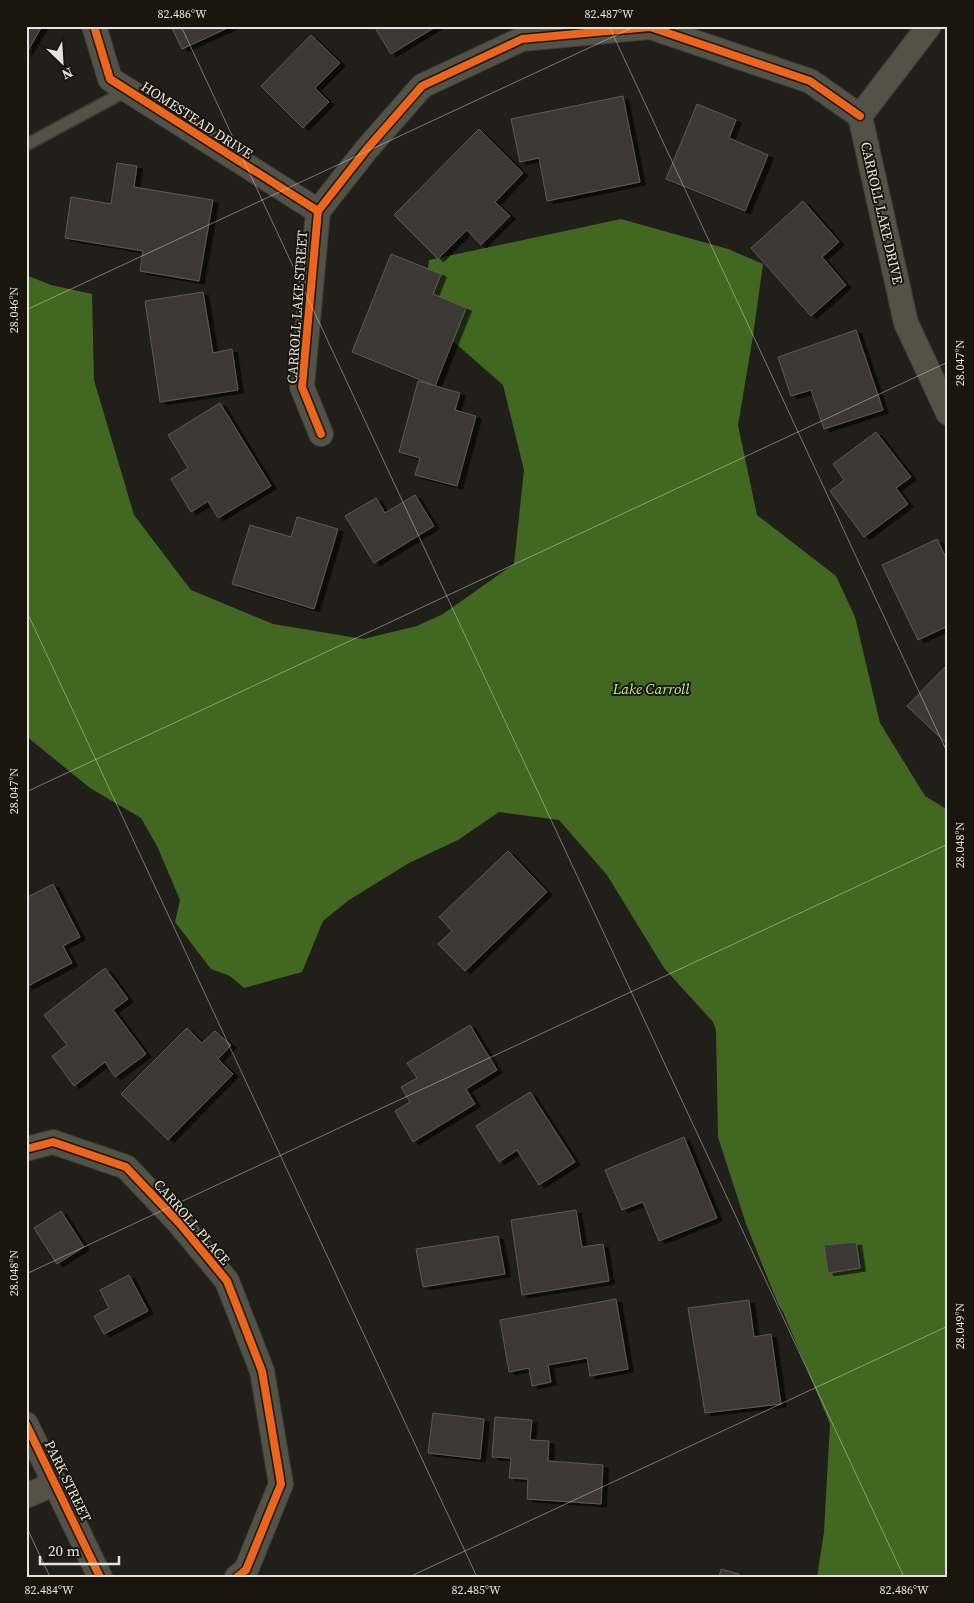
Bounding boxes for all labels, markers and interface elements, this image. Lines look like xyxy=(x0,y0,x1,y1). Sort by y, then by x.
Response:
text: 82.486°W xyxy=(157,6,207,22)
text: 82.487°W xyxy=(584,6,634,22)
north arrow xyxy=(38,38,88,88)
text: N xyxy=(59,63,76,85)
street label: HOMESTEAD DRIVE xyxy=(137,76,257,164)
street label: CARROLL LAKE DRIVE xyxy=(856,140,908,286)
street label: CARROLL LAKE STREET xyxy=(282,229,312,384)
text: 28.046°N xyxy=(6,287,22,333)
text: 28.047°N xyxy=(952,340,968,386)
water label: Lake Carroll xyxy=(612,678,690,699)
text: 28.047°N xyxy=(6,768,22,814)
text: 28.048°N xyxy=(952,822,968,868)
street label: CARROLL PLACE xyxy=(149,1175,235,1269)
text: 28.048°N xyxy=(6,1250,22,1296)
text: 28.049°N xyxy=(952,1303,968,1349)
street label: PARK STREET xyxy=(40,1437,97,1526)
scale bar xyxy=(40,1533,119,1565)
text: 20 m xyxy=(48,1540,80,1561)
text: 82.484°W xyxy=(24,1582,74,1598)
text: 82.485°W xyxy=(451,1582,501,1598)
text: 82.486°W xyxy=(879,1582,929,1598)

